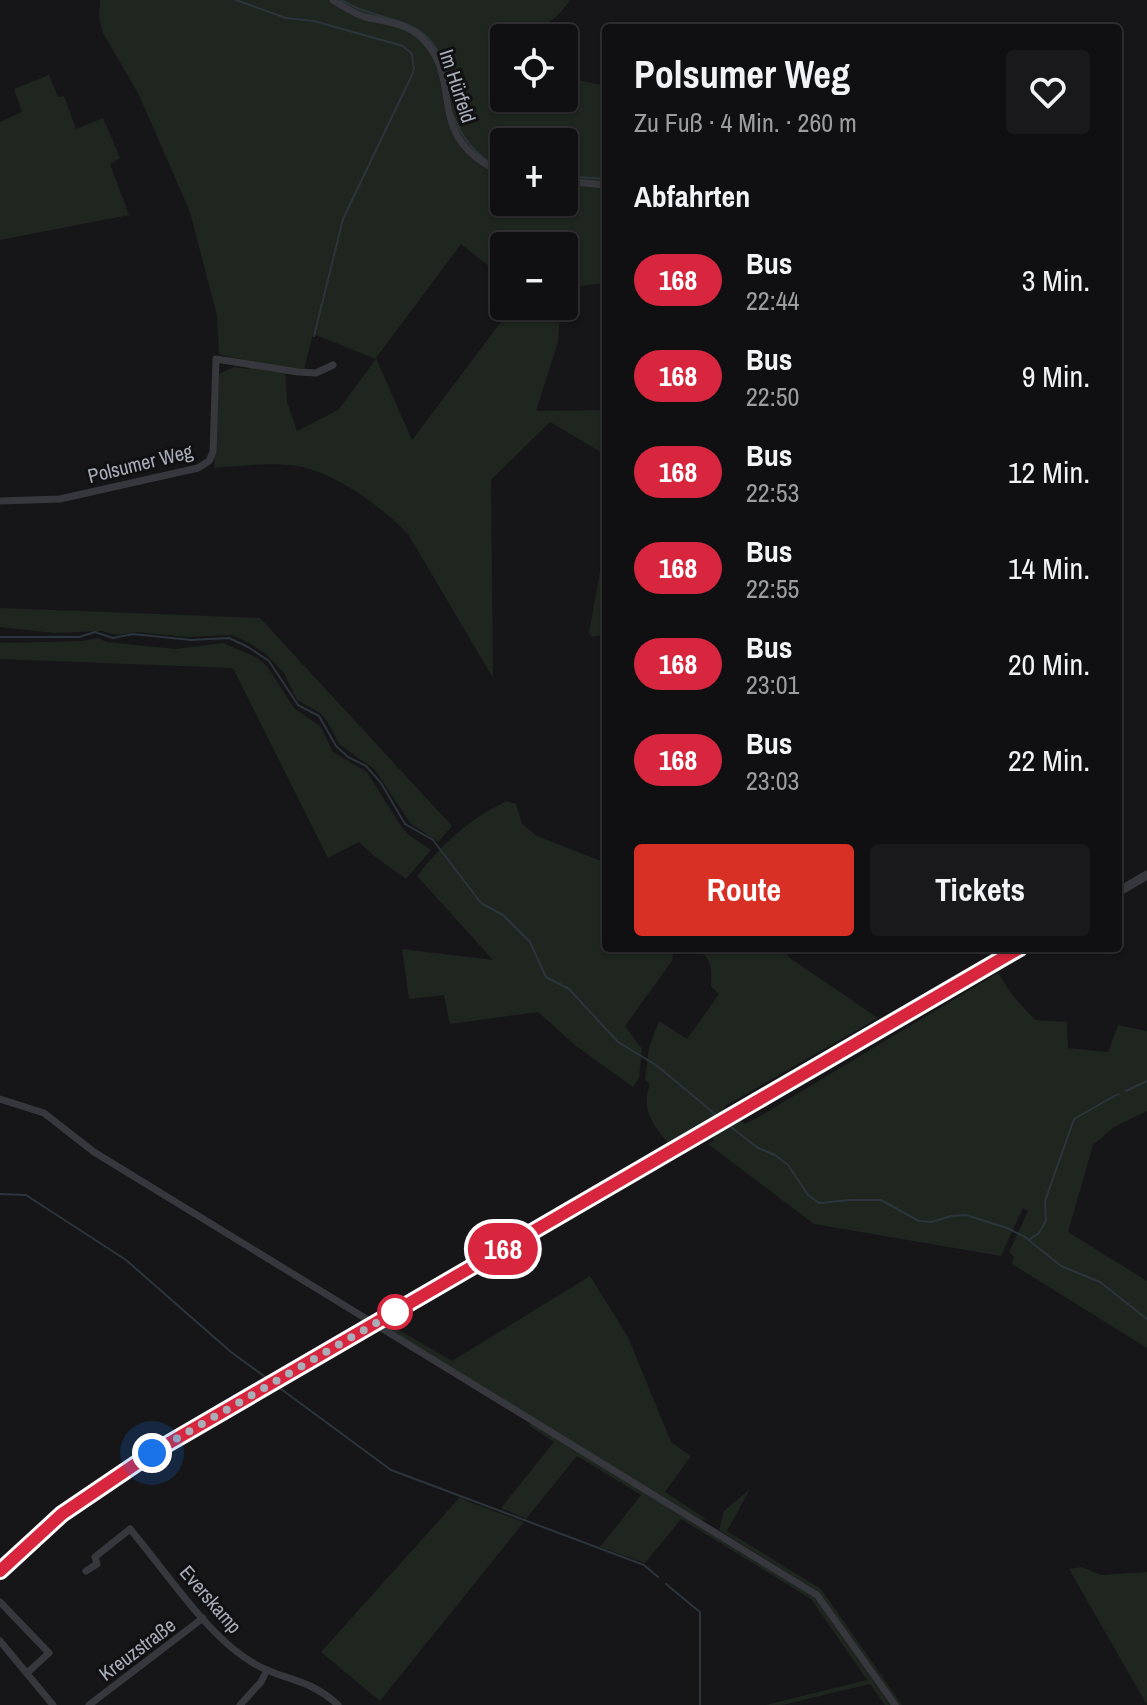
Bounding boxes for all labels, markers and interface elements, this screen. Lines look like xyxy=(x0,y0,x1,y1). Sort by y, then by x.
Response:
map controls xyxy=(490,24,578,320)
button: locate xyxy=(490,24,578,112)
street label: Im Hürfeld xyxy=(433,46,483,126)
text: Polsumer Weg xyxy=(634,49,850,100)
button: heart xyxy=(1006,50,1090,134)
text: Zu Fuß · 4 Min. · 260 m xyxy=(634,105,857,140)
button: + xyxy=(490,128,578,216)
text: Abfahrten xyxy=(634,176,750,216)
button: − xyxy=(490,232,578,320)
text: Bus xyxy=(746,243,792,283)
text: 3 Min. xyxy=(1022,260,1090,300)
text: 168 xyxy=(659,261,697,299)
text: 22:44 xyxy=(746,283,799,318)
text: Bus xyxy=(746,339,792,379)
text: 9 Min. xyxy=(1022,356,1090,396)
text: 168 xyxy=(659,357,697,395)
text: 22:50 xyxy=(746,379,799,414)
text: Bus xyxy=(746,435,792,475)
street label: Polsumer Weg xyxy=(85,437,195,489)
text: 12 Min. xyxy=(1008,452,1090,492)
text: 168 xyxy=(659,453,697,491)
text: 22:53 xyxy=(746,475,799,510)
text: Bus xyxy=(746,531,792,571)
text: 14 Min. xyxy=(1008,548,1090,588)
text: 168 xyxy=(659,549,697,587)
text: 22:55 xyxy=(746,571,799,606)
text: Bus xyxy=(746,627,792,667)
text: 20 Min. xyxy=(1008,644,1090,684)
text: 168 xyxy=(659,645,697,683)
text: 23:01 xyxy=(746,667,799,702)
text: Bus xyxy=(746,723,792,763)
text: 22 Min. xyxy=(1008,740,1090,780)
text: 168 xyxy=(659,741,697,779)
text: 23:03 xyxy=(746,763,799,798)
button: Route xyxy=(634,844,854,936)
button: Tickets xyxy=(870,844,1090,936)
line badge: 168 xyxy=(457,1223,549,1275)
text: 168 xyxy=(484,1230,522,1268)
unlabelled marker xyxy=(378,1295,412,1329)
your location xyxy=(132,1433,172,1473)
street label: Everskamp xyxy=(174,1559,248,1639)
street label: Kreuzstraße xyxy=(93,1611,181,1687)

